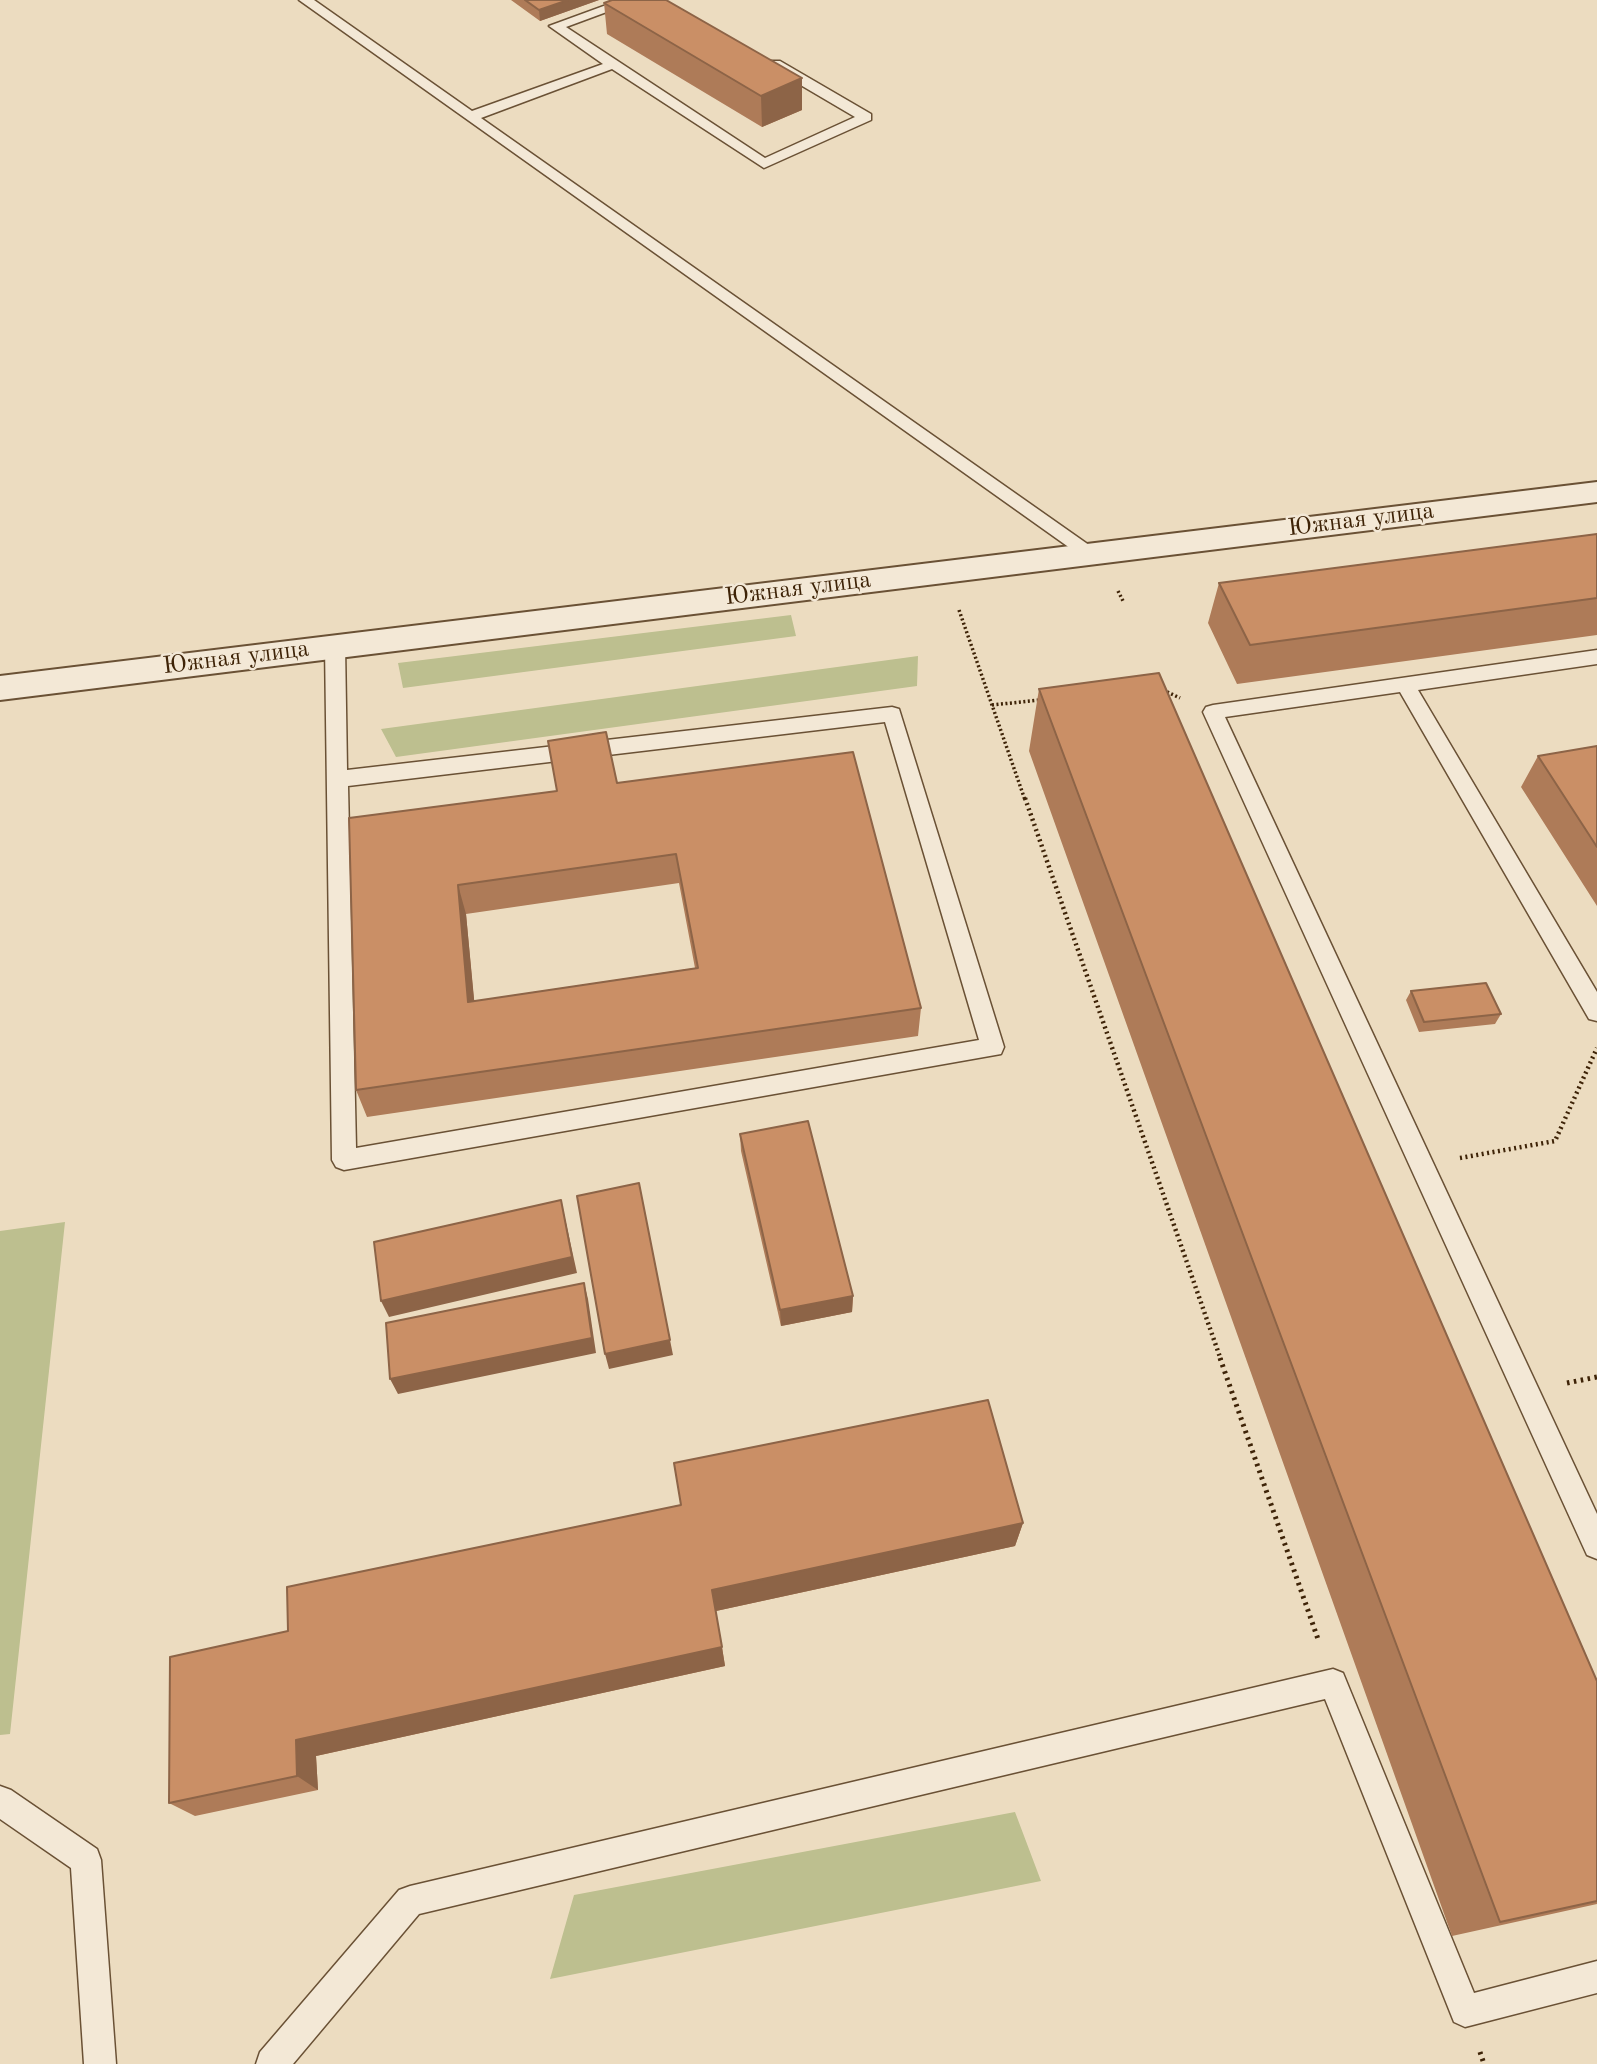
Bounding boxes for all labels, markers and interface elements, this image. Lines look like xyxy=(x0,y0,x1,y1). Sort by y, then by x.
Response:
street label: Южная улица xyxy=(1286,497,1436,543)
street label: Южная улица xyxy=(723,566,873,612)
street label: Южная улица xyxy=(161,635,311,681)

